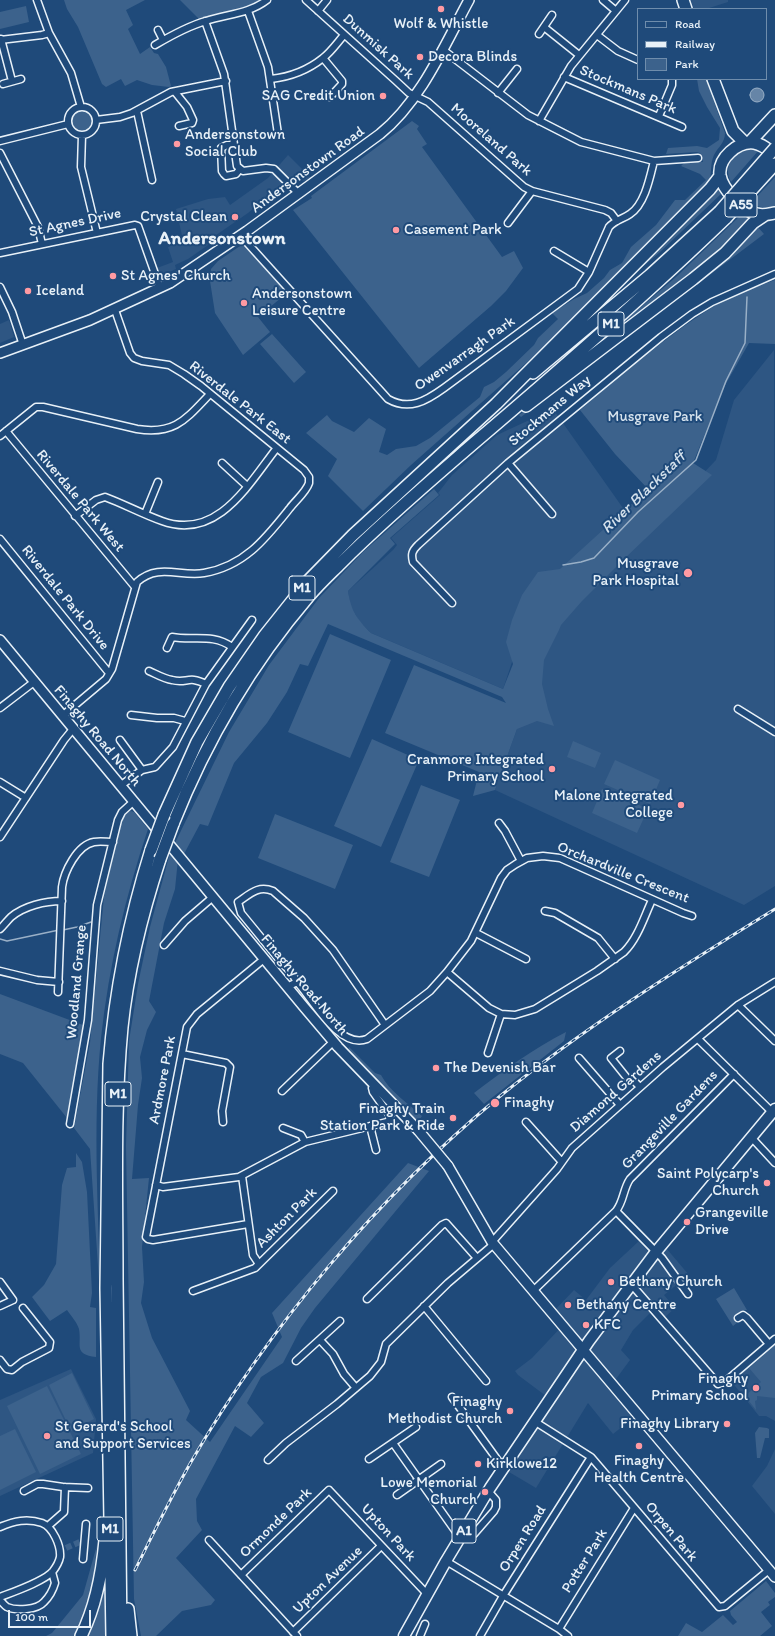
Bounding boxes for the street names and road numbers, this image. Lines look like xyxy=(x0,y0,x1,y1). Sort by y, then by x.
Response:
street label: Dunmisk Park xyxy=(339,10,417,84)
street label: Stockmans Park xyxy=(577,61,679,119)
street label: Mooreland Park xyxy=(447,100,535,180)
street label: Andersonstown Road xyxy=(248,123,368,217)
road number: A55 xyxy=(725,193,757,217)
street label: St Agnes Drive xyxy=(27,204,123,242)
road number: M1 xyxy=(598,312,624,336)
street label: Owenvarragh Park xyxy=(411,313,519,395)
street label: Riverdale Park East xyxy=(185,358,295,448)
street label: Stockmans Way xyxy=(505,372,595,450)
street label: Riverdale Park West xyxy=(32,446,128,556)
street label: Riverdale Park Drive xyxy=(17,542,113,654)
road number: M1 xyxy=(289,576,315,600)
street label: Finaghy Road North xyxy=(49,682,145,790)
street label: Orchardville Crescent xyxy=(554,838,692,908)
street label: Woodland Grange xyxy=(63,924,91,1040)
street label: Finaghy Road North xyxy=(256,931,352,1039)
street label: Ardmore Park xyxy=(146,1034,180,1126)
street label: Diamond Gardens xyxy=(567,1047,665,1137)
street label: Grangeville Gardens xyxy=(618,1067,722,1173)
road number: M1 xyxy=(105,1082,131,1106)
street label: Ashton Park xyxy=(253,1184,321,1252)
street label: Ormonde Park xyxy=(236,1484,316,1562)
street label: Orpen Park xyxy=(641,1498,701,1566)
street label: Upton Park xyxy=(357,1500,419,1566)
street label: Orpen Road xyxy=(495,1502,551,1576)
road number: M1 xyxy=(97,1517,123,1541)
road number: A1 xyxy=(452,1519,476,1543)
street label: Potter Park xyxy=(558,1526,612,1596)
street label: Upton Avenue xyxy=(289,1542,367,1618)

